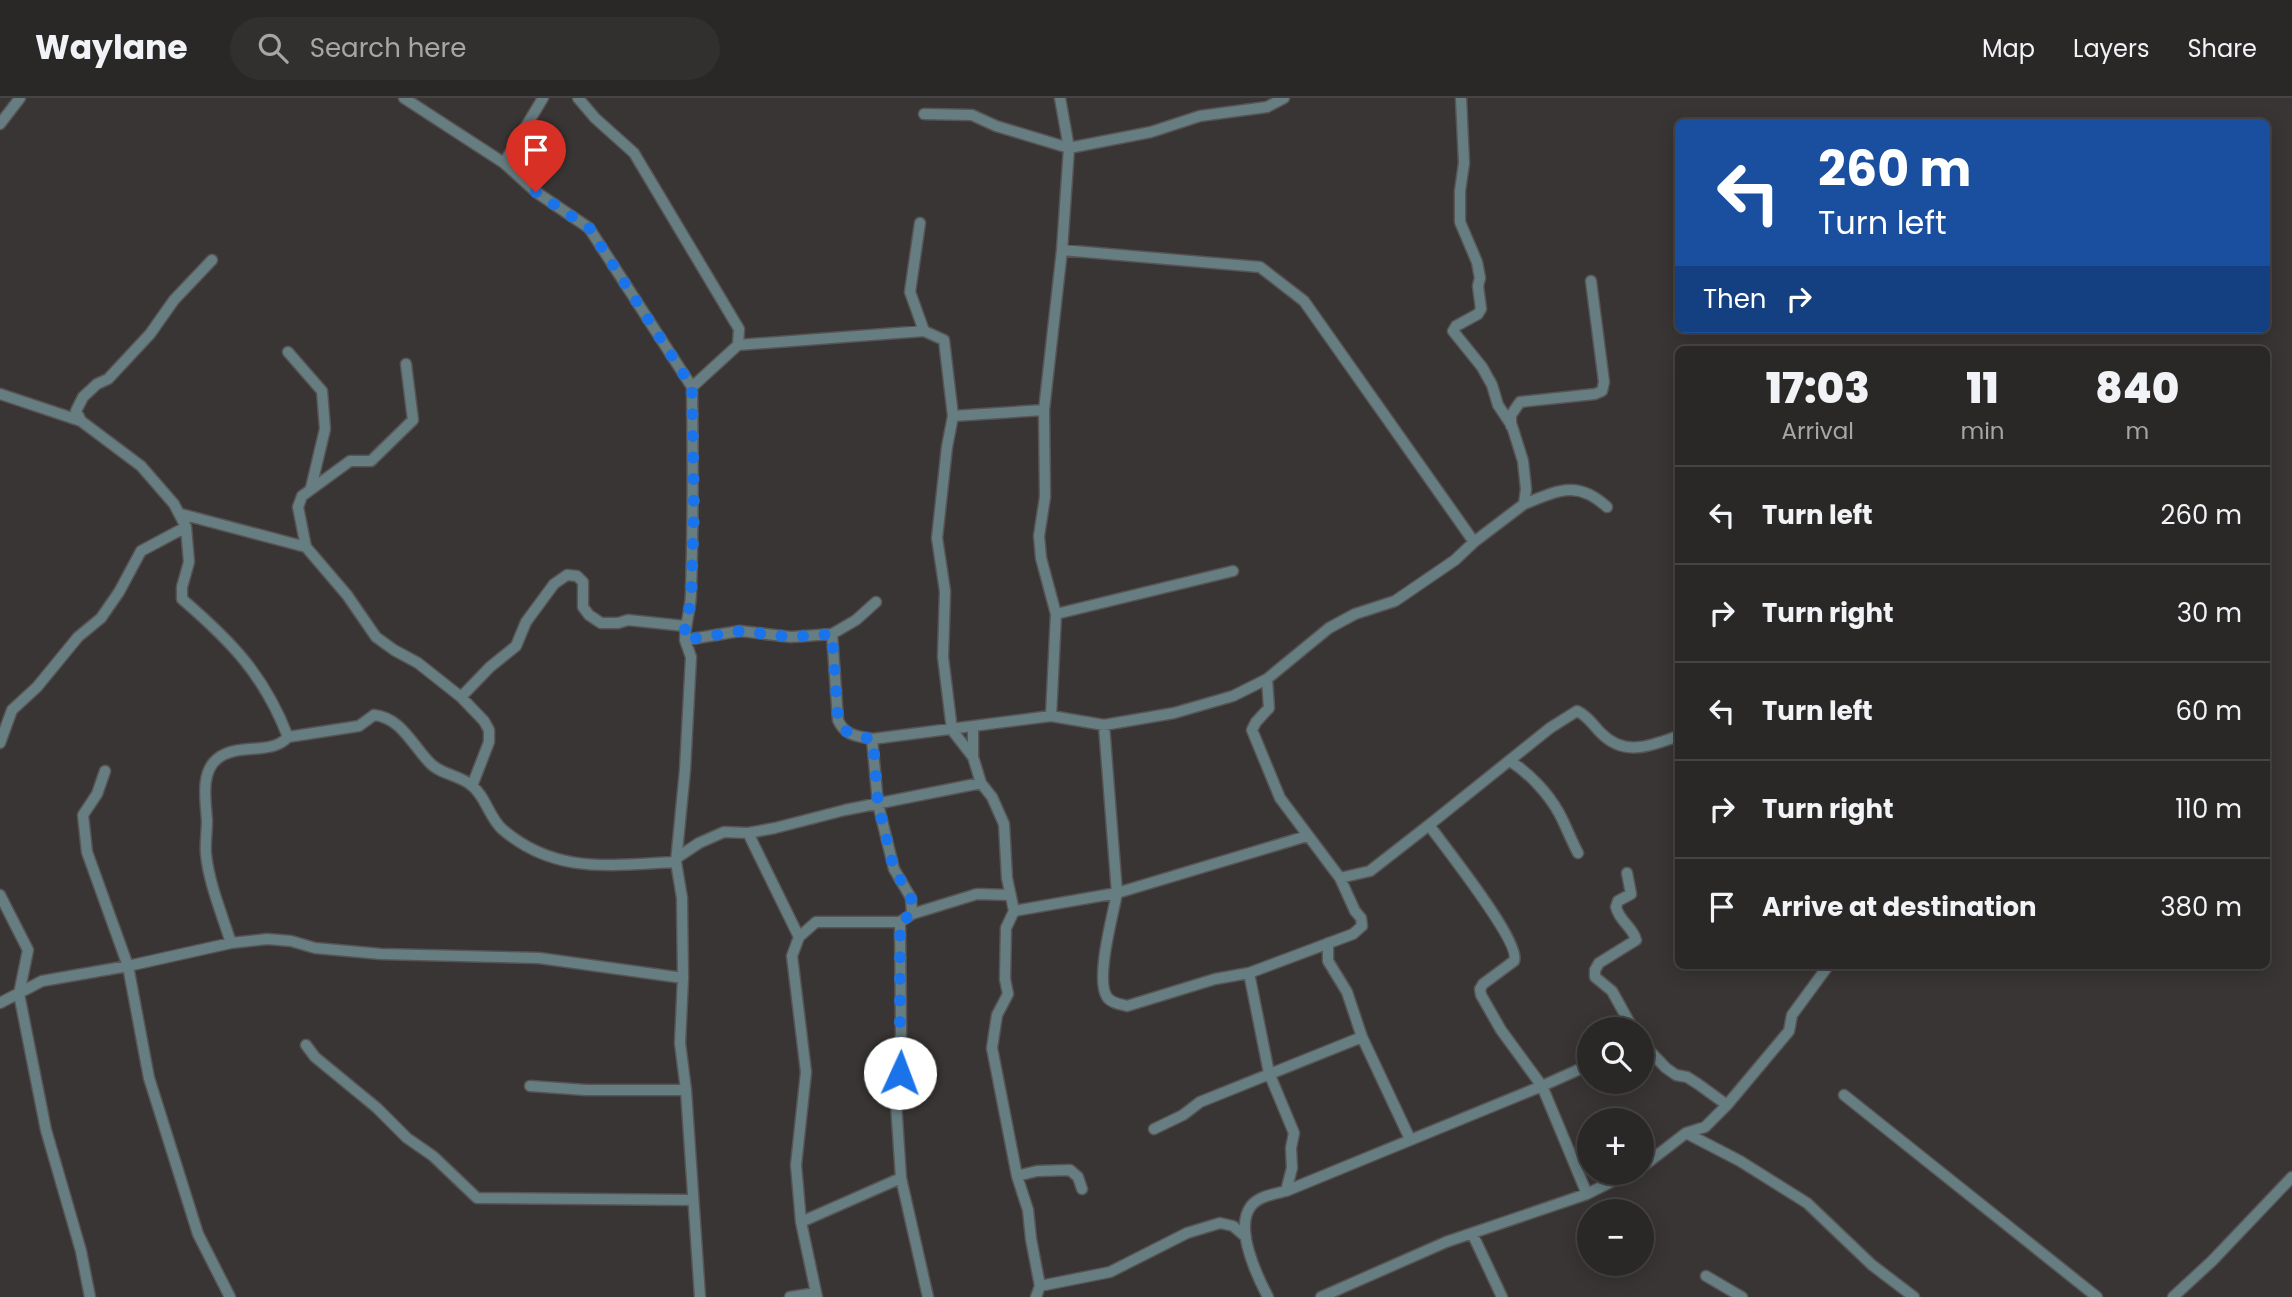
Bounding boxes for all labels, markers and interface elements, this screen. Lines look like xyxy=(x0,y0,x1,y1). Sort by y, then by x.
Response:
search box xyxy=(230,17,720,80)
text: Waylane xyxy=(35,24,188,71)
icon: search xyxy=(254,29,292,67)
text: Search here xyxy=(310,30,466,66)
text: Map xyxy=(1982,32,2035,65)
text: Layers xyxy=(2073,32,2149,65)
text: Share xyxy=(2187,32,2257,65)
pin xyxy=(506,120,566,192)
icon: arrive xyxy=(517,131,555,169)
text: 260 m xyxy=(1818,135,1971,203)
icon: left xyxy=(1703,147,1794,238)
text: Turn left xyxy=(1818,200,1947,245)
icon: right xyxy=(1780,280,1818,318)
text: Then xyxy=(1703,281,1766,317)
text: 17:03 xyxy=(1766,359,1870,418)
text: 11 xyxy=(1966,359,1999,418)
text: 840 xyxy=(2095,359,2179,418)
text: Arrival xyxy=(1782,415,1854,447)
text: min xyxy=(1961,415,2005,447)
text: m xyxy=(2125,415,2149,447)
icon: left xyxy=(1703,496,1741,534)
text: Turn left xyxy=(1762,497,1873,533)
text: 260 m xyxy=(2160,497,2242,533)
icon: right xyxy=(1703,594,1741,632)
text: Turn right xyxy=(1762,595,1894,631)
text: 30 m xyxy=(2177,595,2242,631)
icon: left xyxy=(1703,692,1741,730)
text: Turn left xyxy=(1762,693,1873,729)
text: 60 m xyxy=(2175,693,2242,729)
icon: right xyxy=(1703,790,1741,828)
text: Turn right xyxy=(1762,791,1894,827)
text: 110 m xyxy=(2175,791,2242,827)
icon: arrive xyxy=(1703,888,1741,926)
text: Arrive at destination xyxy=(1762,889,2037,925)
text: 380 m xyxy=(2160,889,2242,925)
map controls xyxy=(1577,1017,1654,1276)
button: search xyxy=(1577,1017,1654,1094)
position arrow xyxy=(863,1036,937,1110)
button: + xyxy=(1577,1108,1654,1185)
button: − xyxy=(1577,1199,1654,1276)

